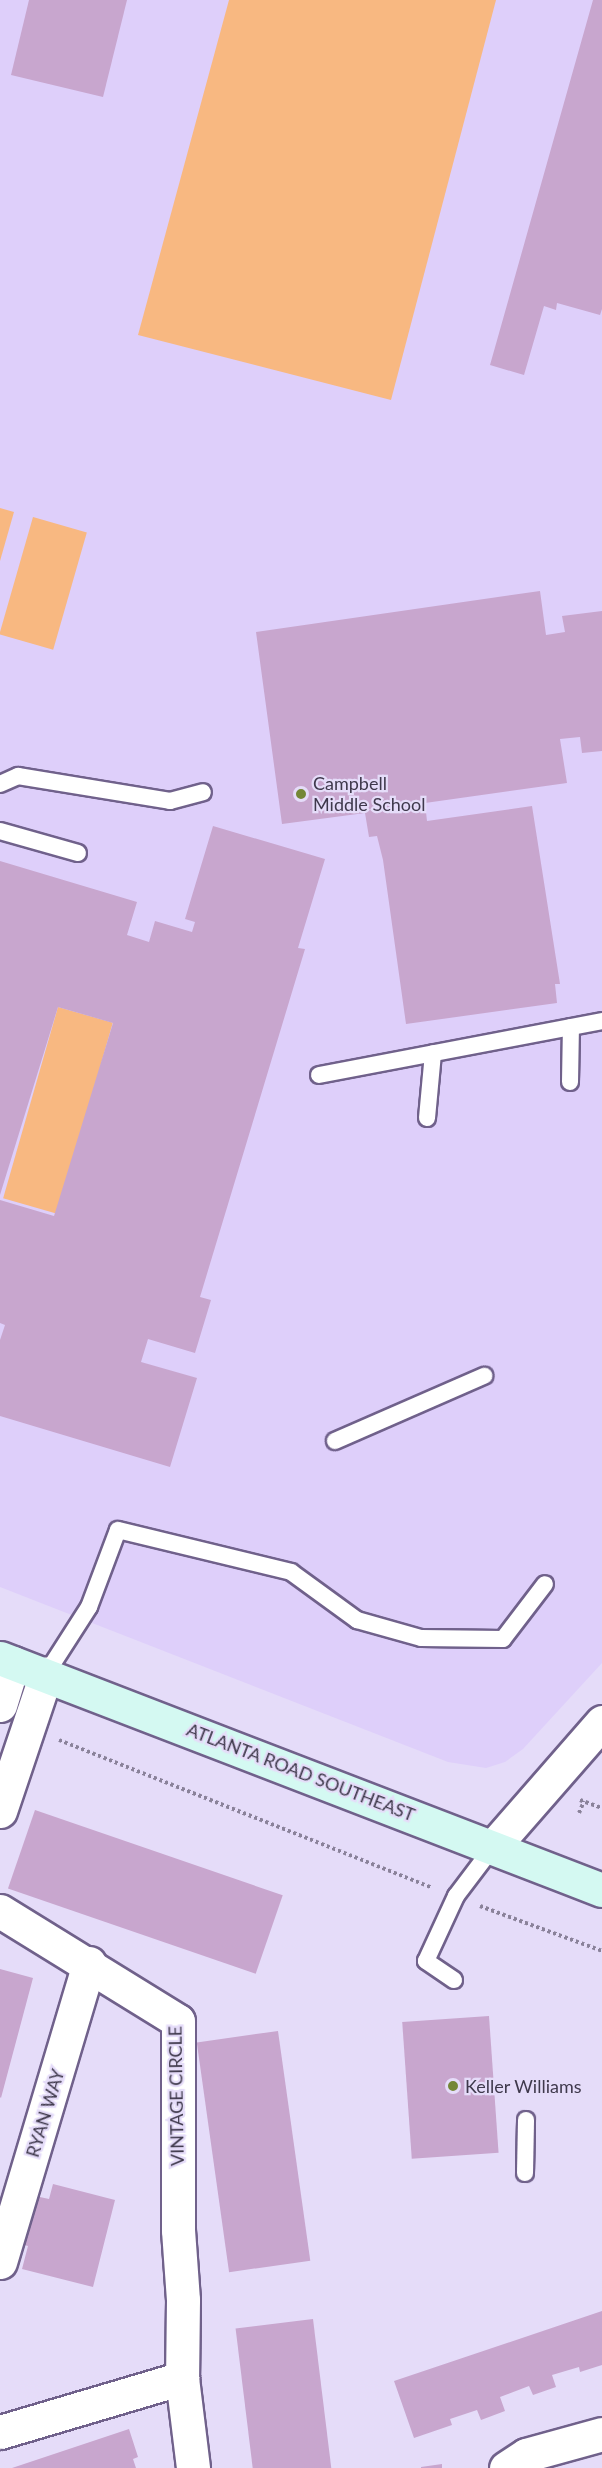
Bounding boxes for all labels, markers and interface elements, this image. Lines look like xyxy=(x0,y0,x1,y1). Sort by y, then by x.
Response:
place label: Campbell Middle School xyxy=(313,773,425,816)
marker: Campbell Middle School xyxy=(294,787,308,801)
street label: ATLANTA ROAD SOUTHEAST xyxy=(184,1718,418,1826)
street label: VINTAGE CIRCLE xyxy=(164,2026,188,2166)
street label: RYAN WAY xyxy=(21,2066,69,2160)
place label: Keller Williams xyxy=(465,2075,582,2097)
marker: Keller Williams xyxy=(446,2079,460,2093)

